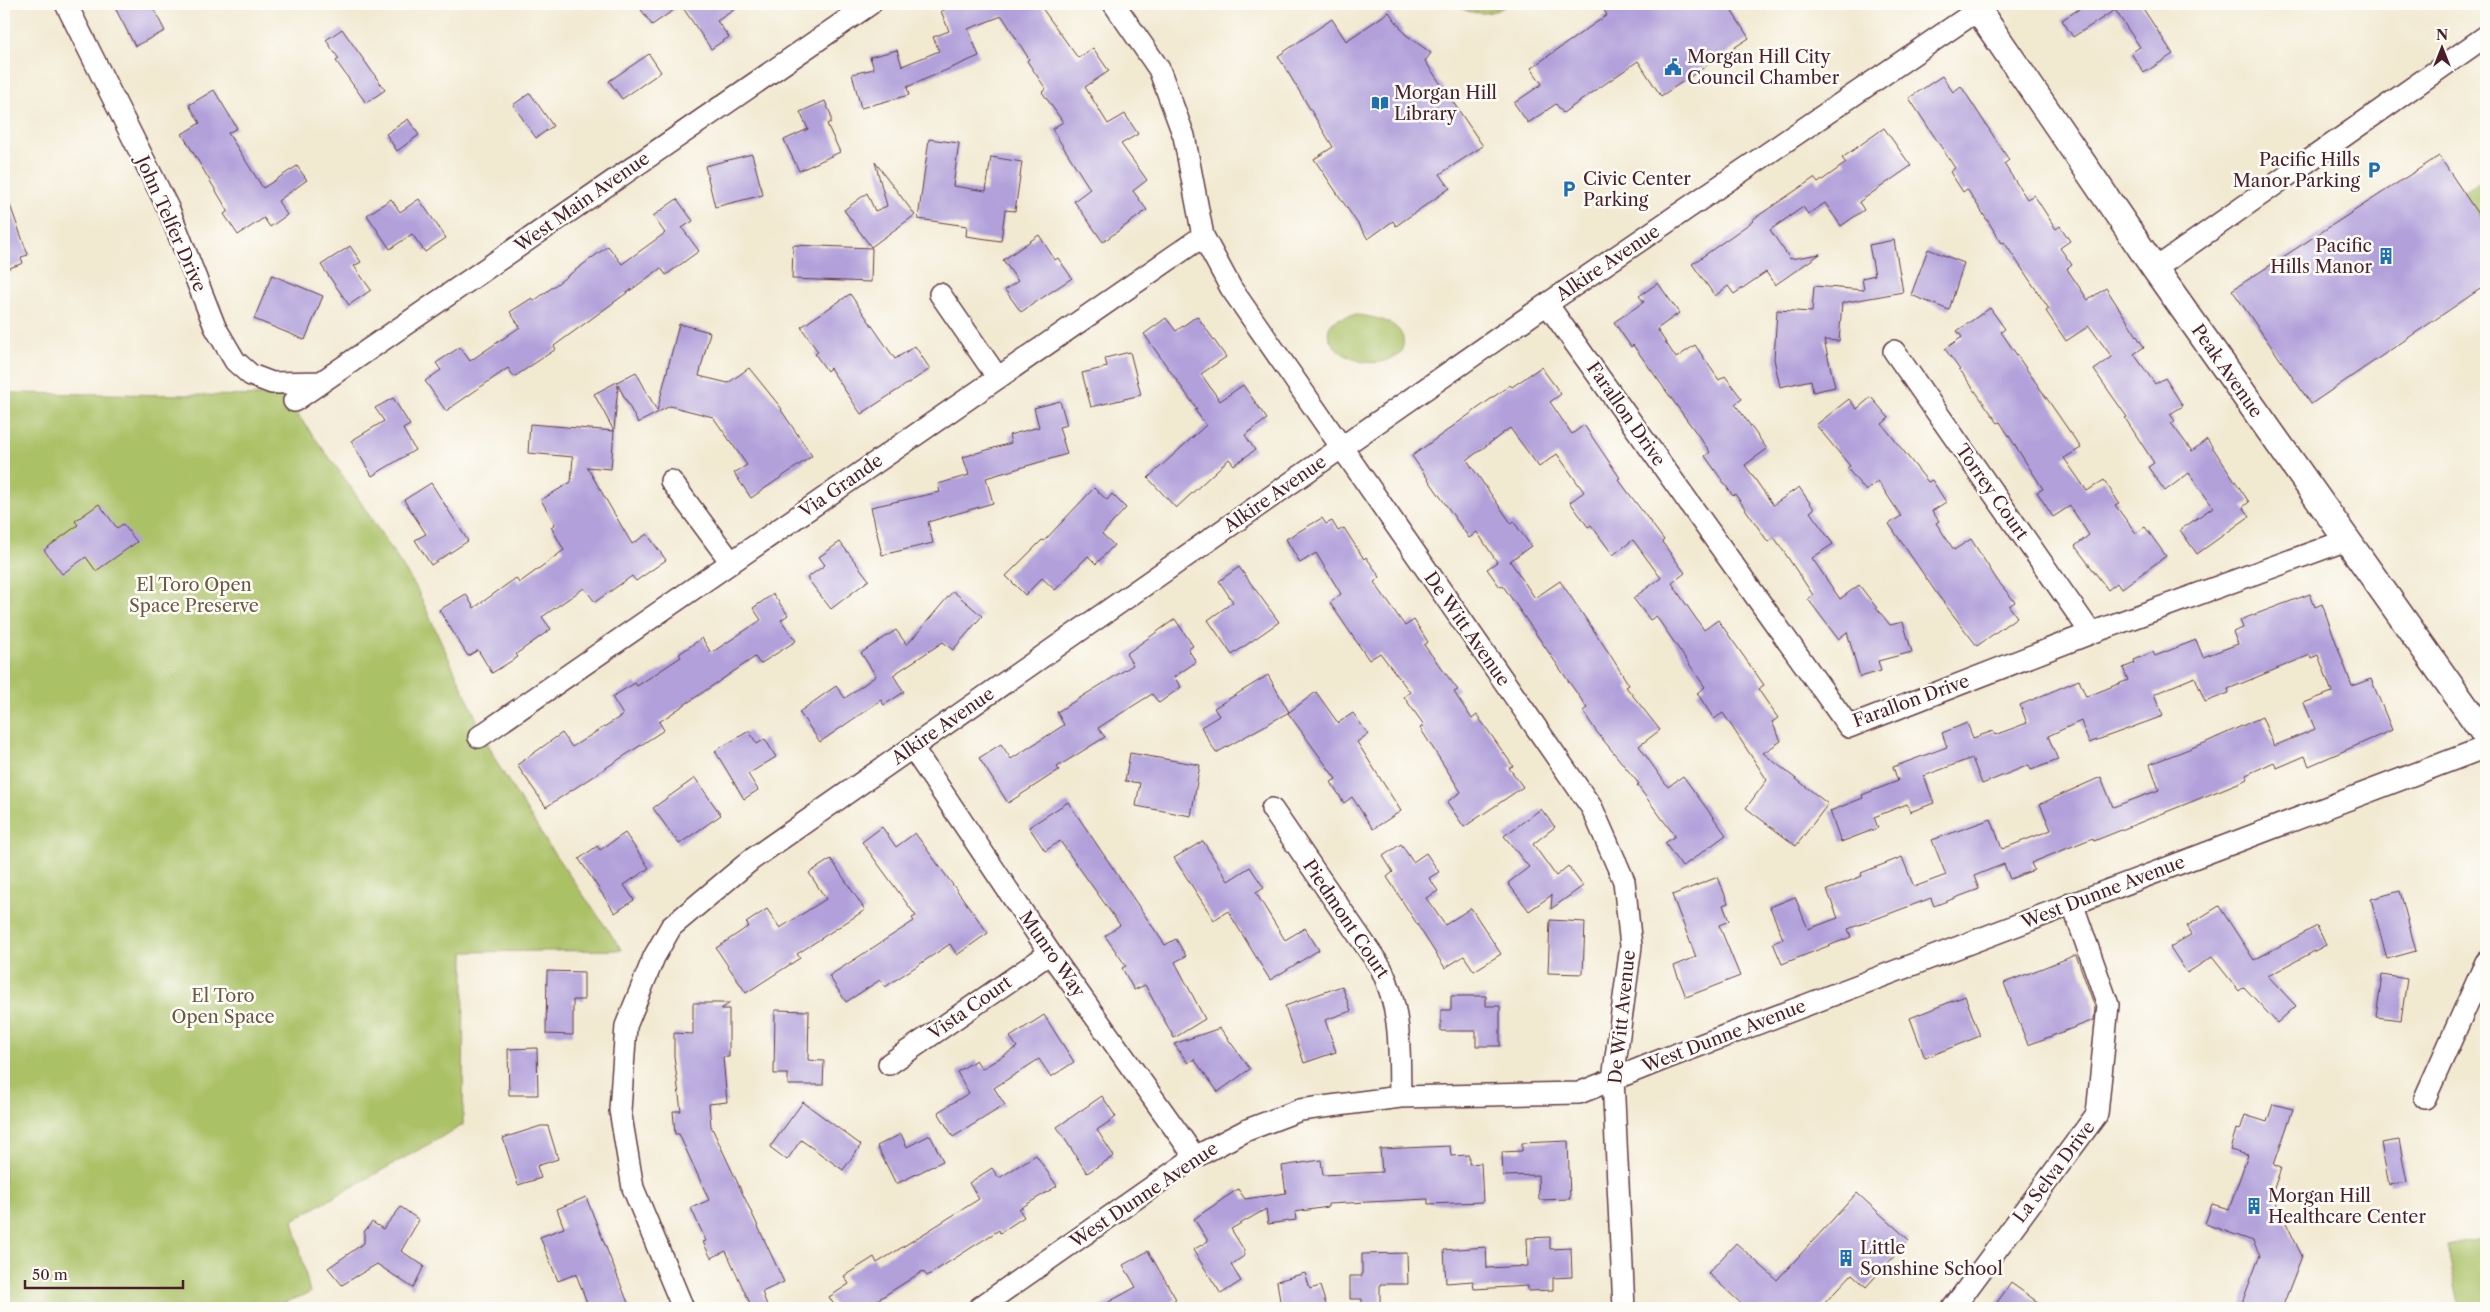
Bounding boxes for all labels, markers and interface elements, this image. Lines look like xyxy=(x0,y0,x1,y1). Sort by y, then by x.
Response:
north arrow xyxy=(2418,22,2468,72)
text: N xyxy=(2436,26,2448,44)
place label: Morgan Hill City Council Chamber xyxy=(1687,46,1840,89)
public building icon: Morgan Hill City Council Chamber xyxy=(1663,57,1683,77)
place label: Morgan Hill Library xyxy=(1394,82,1497,125)
library icon: Morgan Hill Library xyxy=(1370,93,1390,113)
street label: West Main Avenue xyxy=(510,147,654,257)
place label: Pacific Hills Manor Parking xyxy=(2233,149,2360,192)
street label: John Telfer Drive xyxy=(130,150,211,295)
parking icon: Pacific Hills Manor Parking xyxy=(2364,160,2384,180)
place label: Civic Center Parking xyxy=(1583,168,1691,211)
parking icon: Civic Center Parking xyxy=(1559,179,1579,199)
street label: Alkire Avenue xyxy=(1551,220,1664,306)
place label: Pacific Hills Manor xyxy=(2270,235,2372,278)
building icon: Pacific Hills Manor xyxy=(2376,246,2396,266)
street label: Peak Avenue xyxy=(2187,320,2267,422)
street label: Farallon Drive xyxy=(1582,358,1670,470)
street label: Torrey Court xyxy=(1951,440,2033,545)
street label: Via Grande xyxy=(794,449,887,523)
street label: Alkire Avenue xyxy=(1219,451,1330,538)
street label: De Witt Avenue xyxy=(1419,568,1515,690)
park label: El Toro Open Space Preserve xyxy=(129,574,259,617)
street label: Farallon Drive xyxy=(1850,670,1972,732)
street label: Alkire Avenue xyxy=(887,683,998,770)
street label: West Dunne Avenue xyxy=(2017,851,2188,934)
street label: Piedmont Court xyxy=(1298,855,1394,983)
street label: Munro Way xyxy=(1014,907,1090,1002)
street label: De Witt Avenue xyxy=(1604,949,1640,1085)
street label: Vista Court xyxy=(923,971,1016,1045)
park label: El Toro Open Space xyxy=(171,985,275,1028)
street label: West Dunne Avenue xyxy=(1638,995,1809,1078)
street label: La Selva Drive xyxy=(2009,1117,2099,1227)
street label: West Dunne Avenue xyxy=(1065,1137,1222,1253)
place label: Morgan Hill Healthcare Center xyxy=(2268,1185,2426,1228)
building icon: Morgan Hill Healthcare Center xyxy=(2244,1196,2264,1216)
place label: Little Sonshine School xyxy=(1860,1237,2003,1280)
building icon: Little Sonshine School xyxy=(1836,1248,1856,1268)
scale bar xyxy=(25,1257,182,1289)
text: 50 m xyxy=(32,1265,68,1284)

